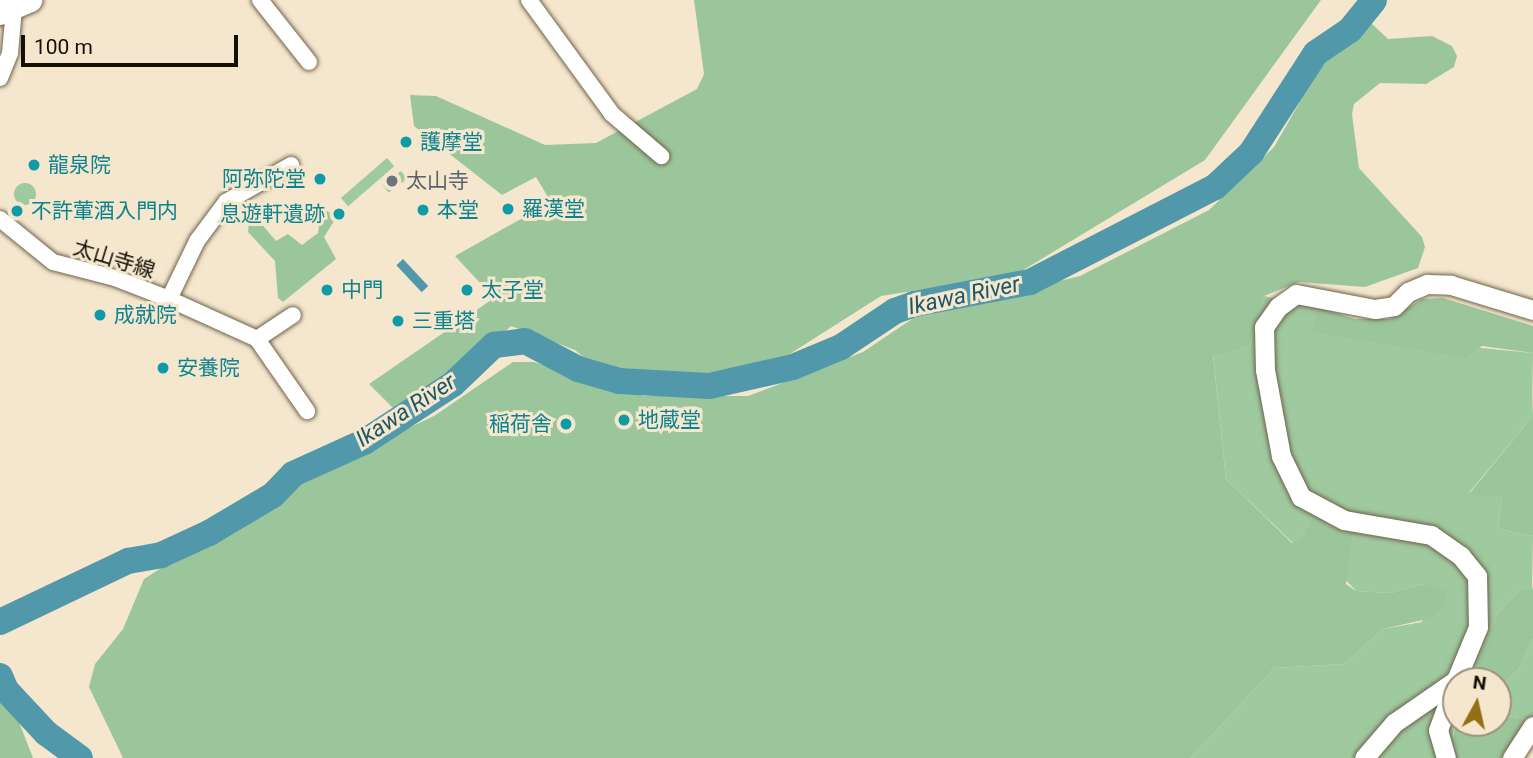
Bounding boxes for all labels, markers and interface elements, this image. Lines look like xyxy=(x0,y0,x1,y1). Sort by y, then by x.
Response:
scale bar xyxy=(24,21,242,65)
text: 100 m xyxy=(34,35,93,59)
place label: 護摩堂 xyxy=(420,129,483,155)
marker: 護摩堂 xyxy=(398,134,414,150)
place label: 龍泉院 xyxy=(48,152,111,178)
marker: 龍泉院 xyxy=(26,157,42,173)
place label: 阿弥陀堂 xyxy=(222,166,306,192)
place label: 太山寺 xyxy=(406,168,469,194)
marker: 阿弥陀堂 xyxy=(312,171,328,187)
marker: 太山寺 xyxy=(384,173,400,189)
place label: 羅漢堂 xyxy=(522,196,585,222)
place label: 本堂 xyxy=(437,197,479,223)
place label: 不許葷酒入門内 xyxy=(31,198,178,224)
place label: 息遊軒遺跡 xyxy=(220,201,325,227)
marker: 羅漢堂 xyxy=(500,201,516,217)
marker: 本堂 xyxy=(415,202,431,218)
marker: 不許葷酒入門内 xyxy=(9,203,25,219)
marker: 息遊軒遺跡 xyxy=(331,206,347,222)
street label: 太山寺線 xyxy=(70,235,158,283)
water label: Ikawa River xyxy=(906,271,1022,321)
place label: 中門 xyxy=(341,277,383,303)
place label: 太子堂 xyxy=(481,277,544,303)
marker: 中門 xyxy=(319,282,335,298)
marker: 太子堂 xyxy=(459,282,475,298)
place label: 成就院 xyxy=(114,302,177,328)
marker: 成就院 xyxy=(92,307,108,323)
place label: 三重塔 xyxy=(412,308,475,334)
marker: 三重塔 xyxy=(390,313,406,329)
place label: 安養院 xyxy=(177,355,240,381)
marker: 安養院 xyxy=(155,360,171,376)
water label: Ikawa River xyxy=(351,369,461,453)
place label: 地蔵堂 xyxy=(638,407,701,433)
place label: 稲荷舎 xyxy=(489,411,552,437)
marker: 地蔵堂 xyxy=(616,412,632,428)
marker: 稲荷舎 xyxy=(558,416,574,432)
north arrow xyxy=(1442,667,1512,737)
text: N xyxy=(1471,670,1488,695)

